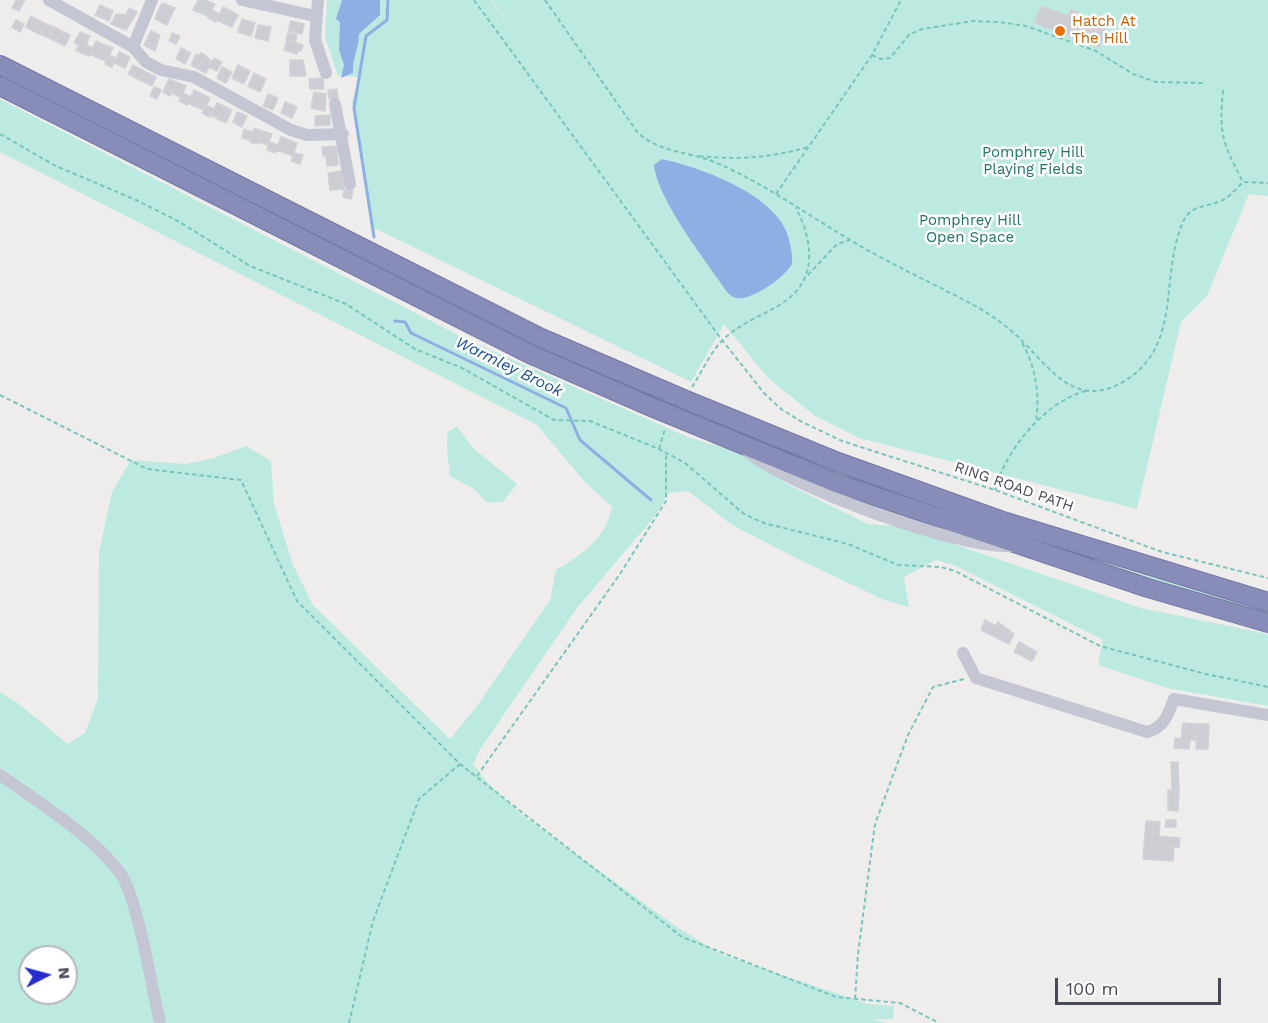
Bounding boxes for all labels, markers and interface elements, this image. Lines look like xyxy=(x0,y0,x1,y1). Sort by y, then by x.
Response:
place label: Hatch At The Hill xyxy=(1072,13,1136,48)
marker: Hatch At The Hill xyxy=(1053,24,1067,38)
park label: Pomphrey Hill Playing Fields xyxy=(982,144,1084,179)
park label: Pomphrey Hill Open Space xyxy=(919,212,1021,247)
water label: Warmley Brook xyxy=(452,333,566,401)
street label: RING ROAD PATH xyxy=(952,458,1076,516)
north arrow xyxy=(18,945,78,1005)
text: N xyxy=(54,966,74,980)
scale bar xyxy=(1058,966,1224,1004)
text: 100 m xyxy=(1066,978,1119,999)

